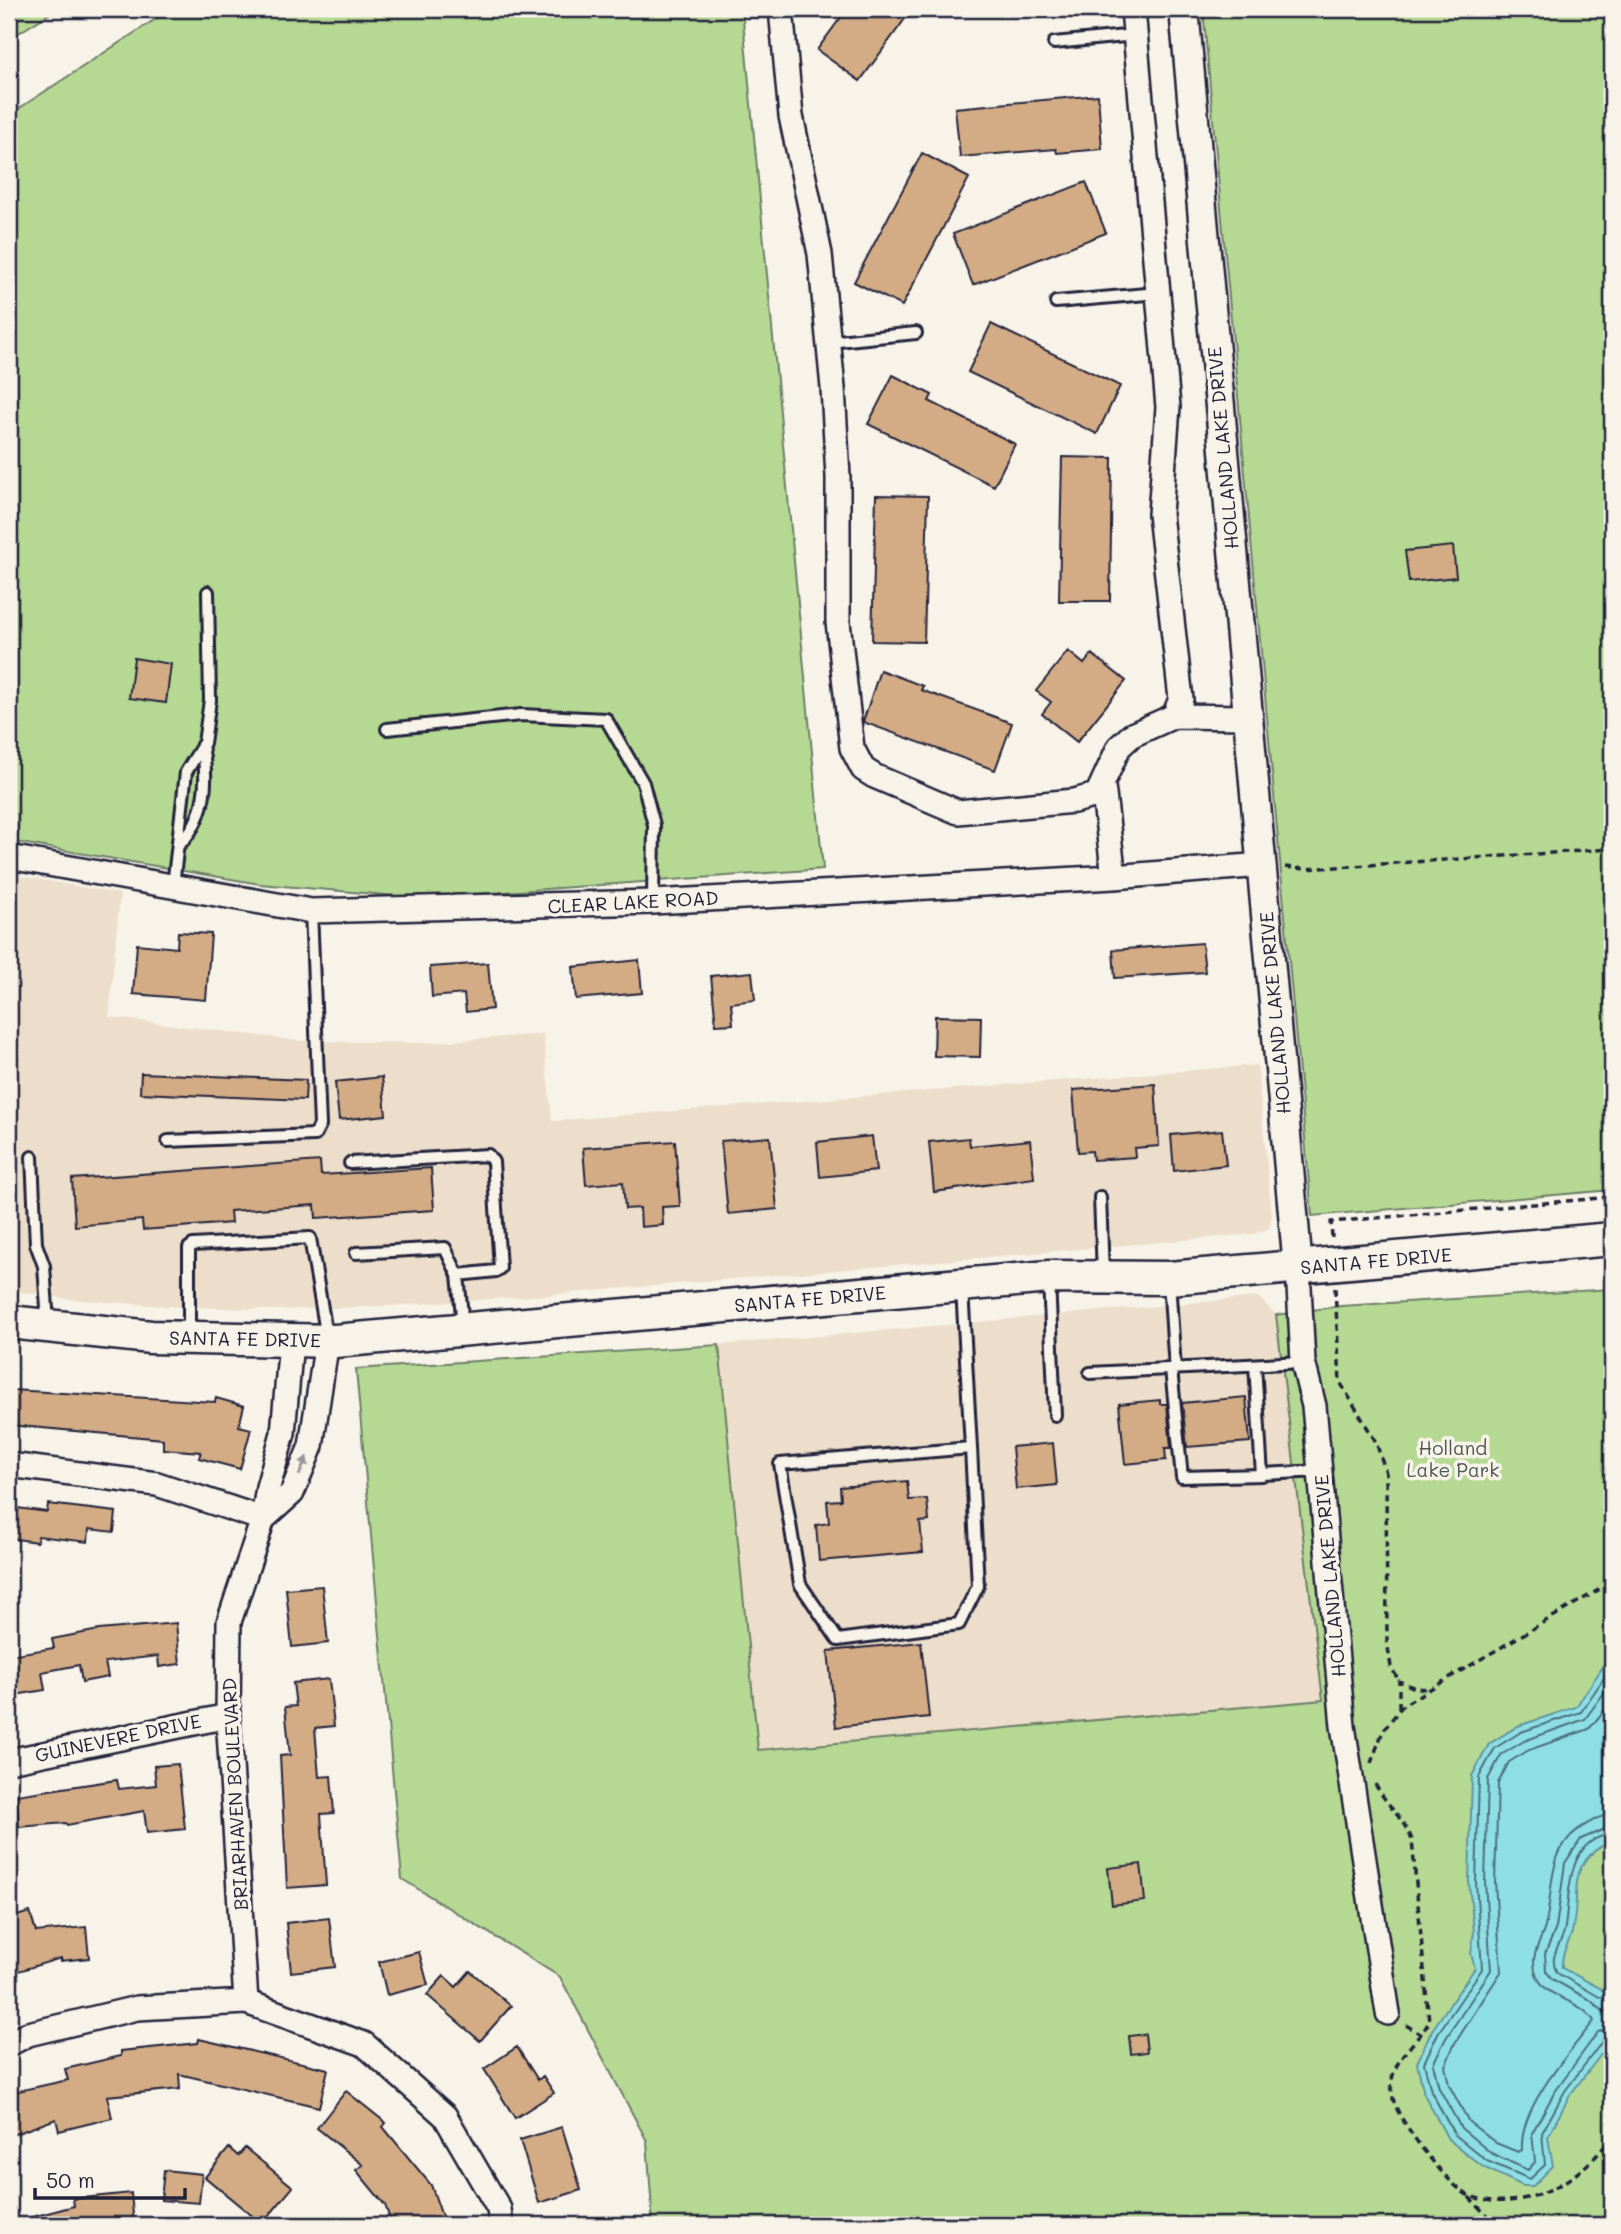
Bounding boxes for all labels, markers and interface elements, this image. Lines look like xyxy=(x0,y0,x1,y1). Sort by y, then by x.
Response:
street label: HOLLAND LAKE DRIVE xyxy=(1201,346,1244,550)
street label: CLEAR LAKE ROAD xyxy=(547,885,719,918)
street label: HOLLAND LAKE DRIVE xyxy=(1253,911,1296,1115)
street label: SANTA FE DRIVE xyxy=(1299,1241,1453,1280)
street label: SANTA FE DRIVE xyxy=(733,1279,887,1318)
street label: SANTA FE DRIVE xyxy=(169,1325,321,1352)
park label: Holland Lake Park xyxy=(1407,1435,1499,1482)
one-way arrow xyxy=(298,1455,309,1476)
street label: HOLLAND LAKE DRIVE xyxy=(1308,1474,1351,1678)
street label: BRIARHAVEN BOULEVARD xyxy=(216,1677,253,1911)
street label: GUINEVERE DRIVE xyxy=(33,1708,203,1767)
scale bar xyxy=(35,2157,186,2201)
text: 50 m xyxy=(46,2166,95,2193)

